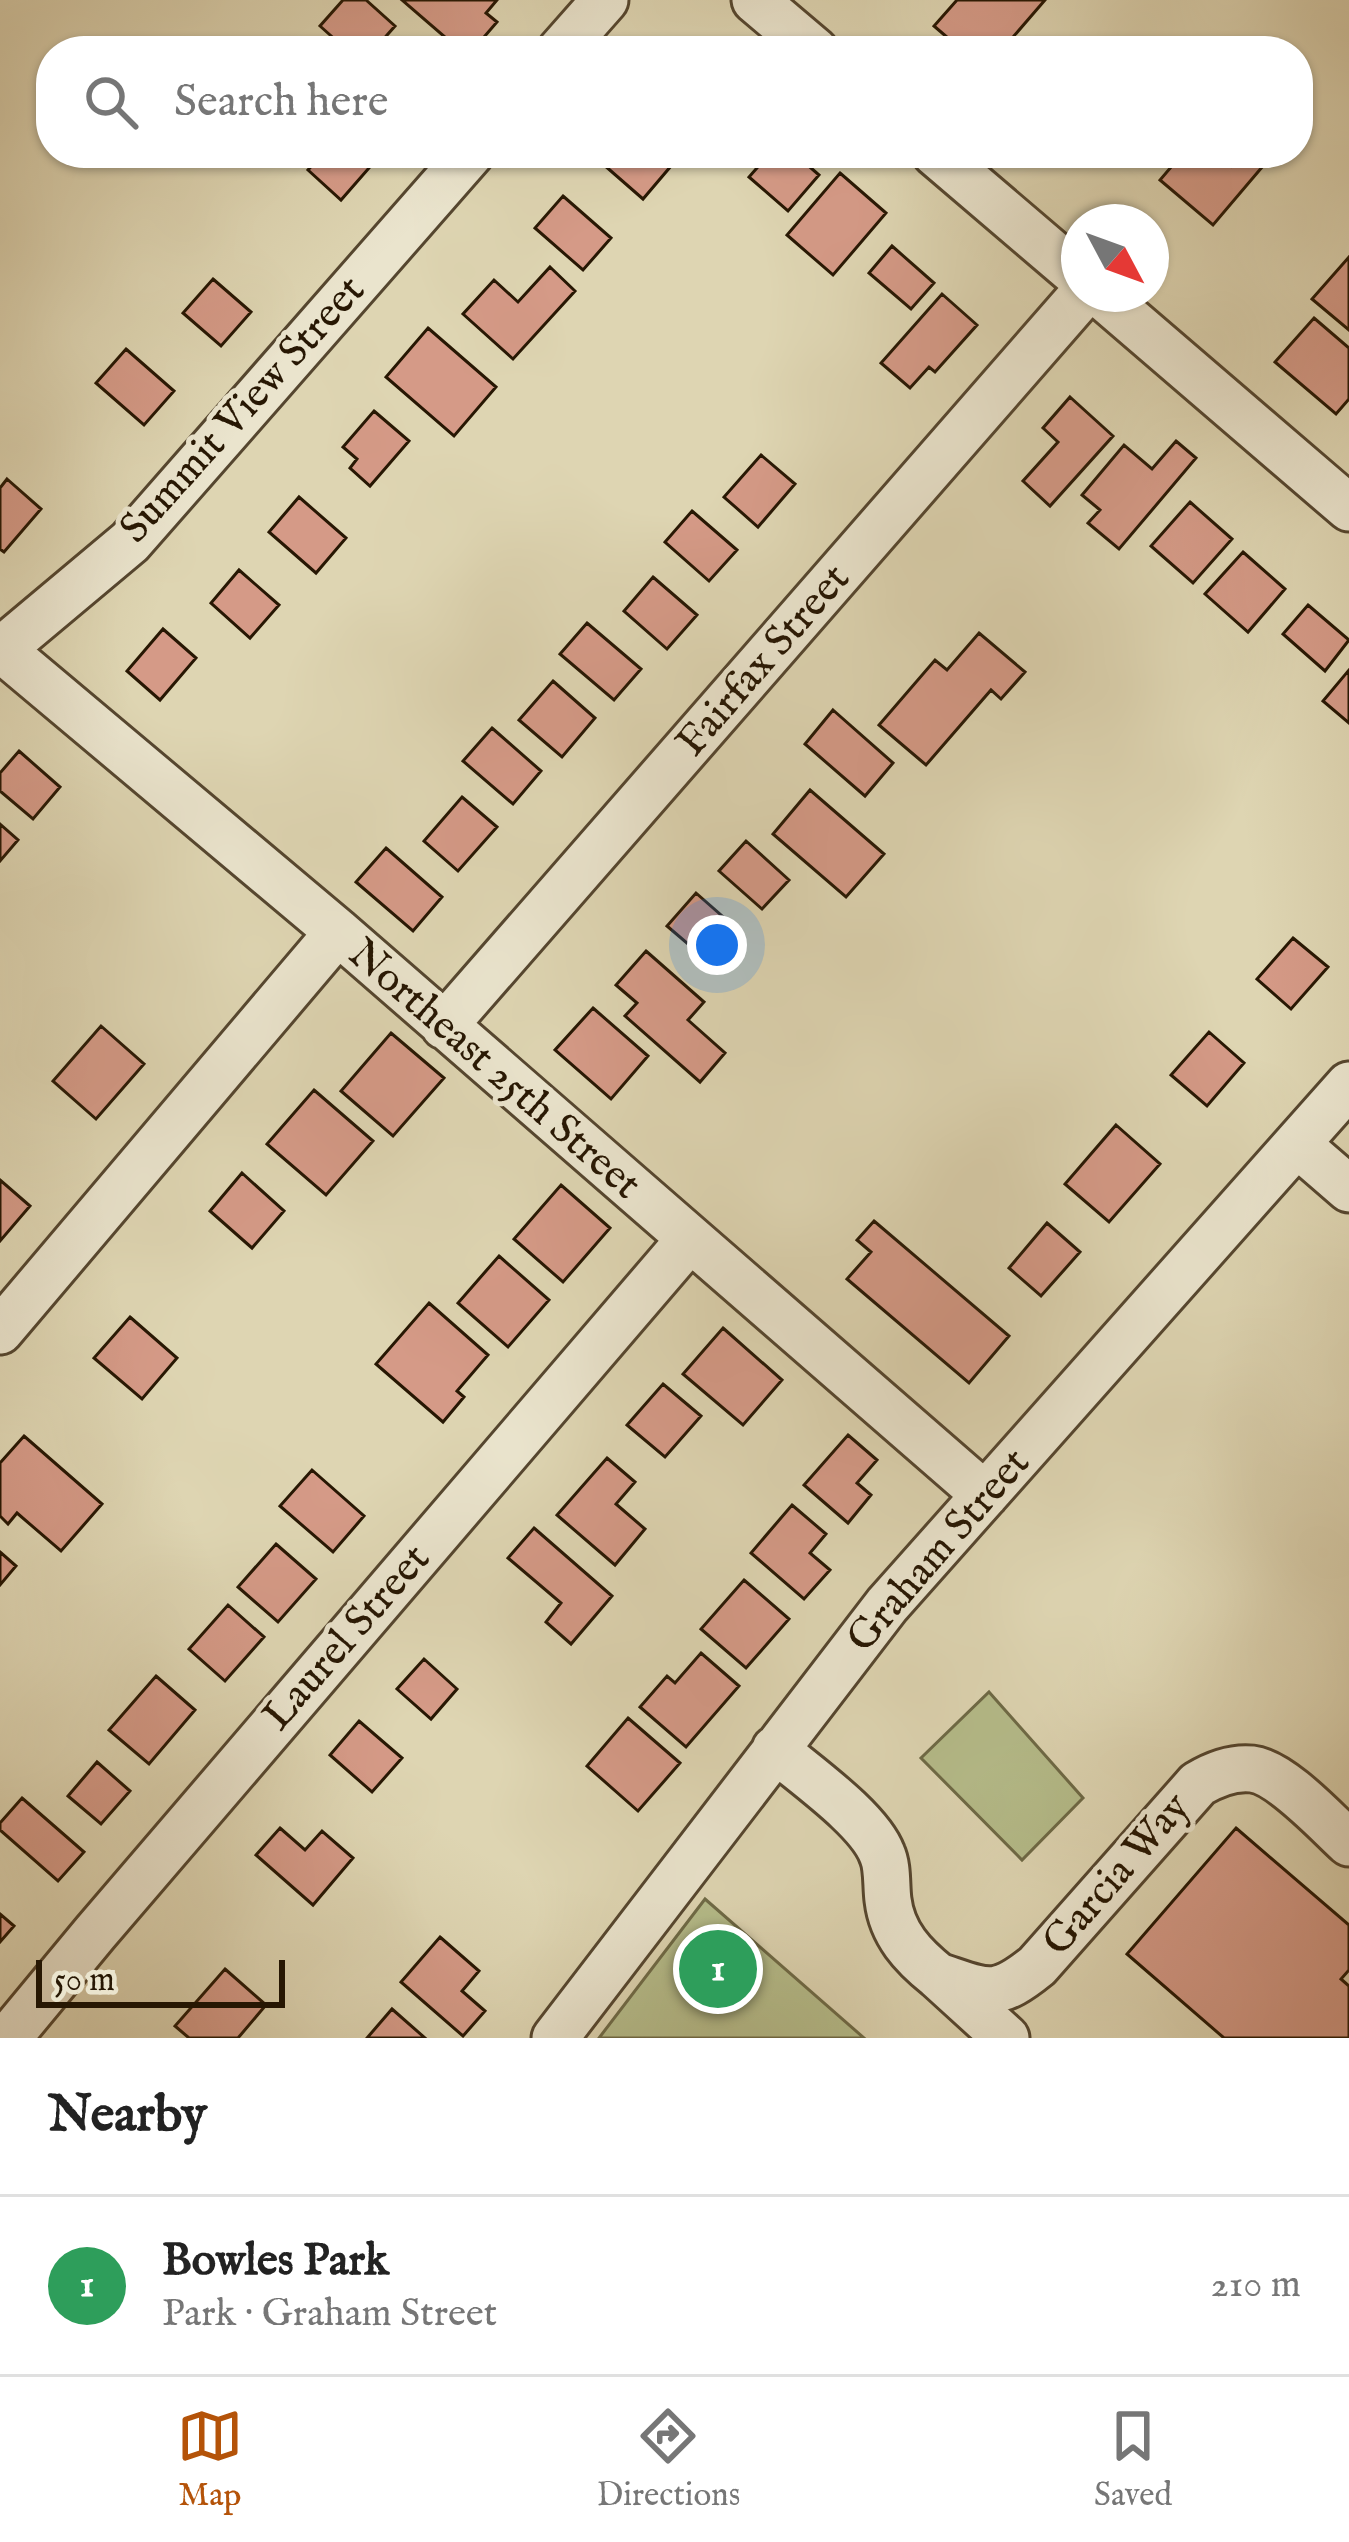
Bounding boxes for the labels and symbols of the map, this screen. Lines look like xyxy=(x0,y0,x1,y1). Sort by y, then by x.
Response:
north arrow xyxy=(1061,204,1169,312)
street label: Summit View Street xyxy=(109,265,377,555)
street label: Fairfax Street xyxy=(666,554,862,768)
your location xyxy=(687,915,747,975)
street label: Northeast 25th Street xyxy=(337,928,651,1212)
street label: Graham Street xyxy=(836,1438,1042,1664)
street label: Laurel Street xyxy=(252,1534,442,1742)
street label: Garcia Way xyxy=(1032,1782,1203,1968)
pin: 1 xyxy=(679,1924,757,2014)
scale bar xyxy=(36,1954,285,2007)

